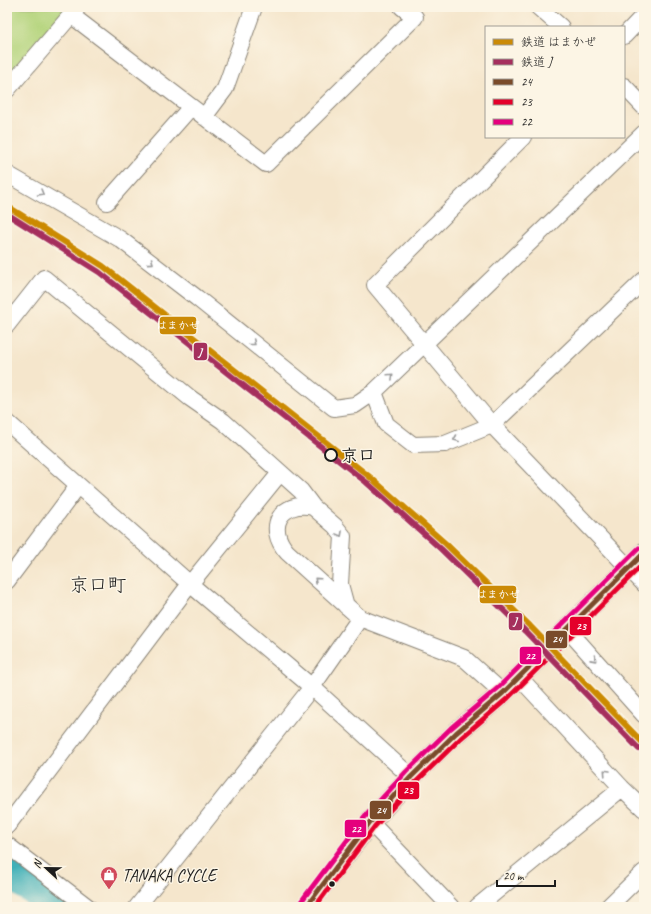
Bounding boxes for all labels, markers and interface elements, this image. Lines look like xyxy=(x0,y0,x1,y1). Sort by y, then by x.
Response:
legend xyxy=(485,26,625,138)
text: 鉄道 はまかぜ xyxy=(521,34,596,50)
text: 鉄道 J xyxy=(521,54,554,70)
text: 24 xyxy=(521,74,533,90)
text: 23 xyxy=(521,94,533,110)
text: 22 xyxy=(521,114,533,130)
one-way arrow xyxy=(37,189,44,196)
one-way arrow xyxy=(146,258,153,265)
line badge: はまかぜ xyxy=(159,316,197,335)
text: はまかぜ xyxy=(156,318,200,332)
one-way arrow xyxy=(248,338,255,345)
line badge: J xyxy=(193,342,208,361)
text: J xyxy=(197,345,204,359)
one-way arrow xyxy=(386,373,394,381)
one-way arrow xyxy=(452,435,459,443)
place label: 京口 xyxy=(341,445,375,466)
marker: 京口 xyxy=(324,448,338,462)
one-way arrow xyxy=(335,530,343,537)
district label: 京口町 xyxy=(69,573,127,597)
one-way arrow xyxy=(315,577,322,584)
line badge: はまかぜ xyxy=(479,585,517,604)
text: はまかぜ xyxy=(476,587,520,601)
line badge: J xyxy=(508,612,523,631)
text: J xyxy=(512,614,519,628)
line badge: 23 xyxy=(569,616,592,636)
text: 23 xyxy=(576,619,587,633)
line badge: 24 xyxy=(545,630,568,649)
text: 24 xyxy=(552,632,564,646)
line badge: 22 xyxy=(519,646,542,665)
text: 22 xyxy=(525,649,536,663)
one-way arrow xyxy=(589,654,596,662)
one-way arrow xyxy=(604,769,611,777)
line badge: 23 xyxy=(397,781,420,800)
text: 23 xyxy=(403,783,414,797)
line badge: 24 xyxy=(369,800,392,820)
text: 24 xyxy=(376,803,388,817)
line badge: 22 xyxy=(344,819,367,838)
text: 22 xyxy=(351,822,362,836)
north arrow xyxy=(26,848,66,888)
text: N xyxy=(29,856,45,870)
scale bar xyxy=(497,862,555,888)
shop icon: TANAKA CYCLE xyxy=(99,865,119,890)
place label: TANAKA CYCLE xyxy=(122,865,218,886)
text: 20 m xyxy=(503,868,525,884)
unlabelled marker xyxy=(327,879,337,889)

